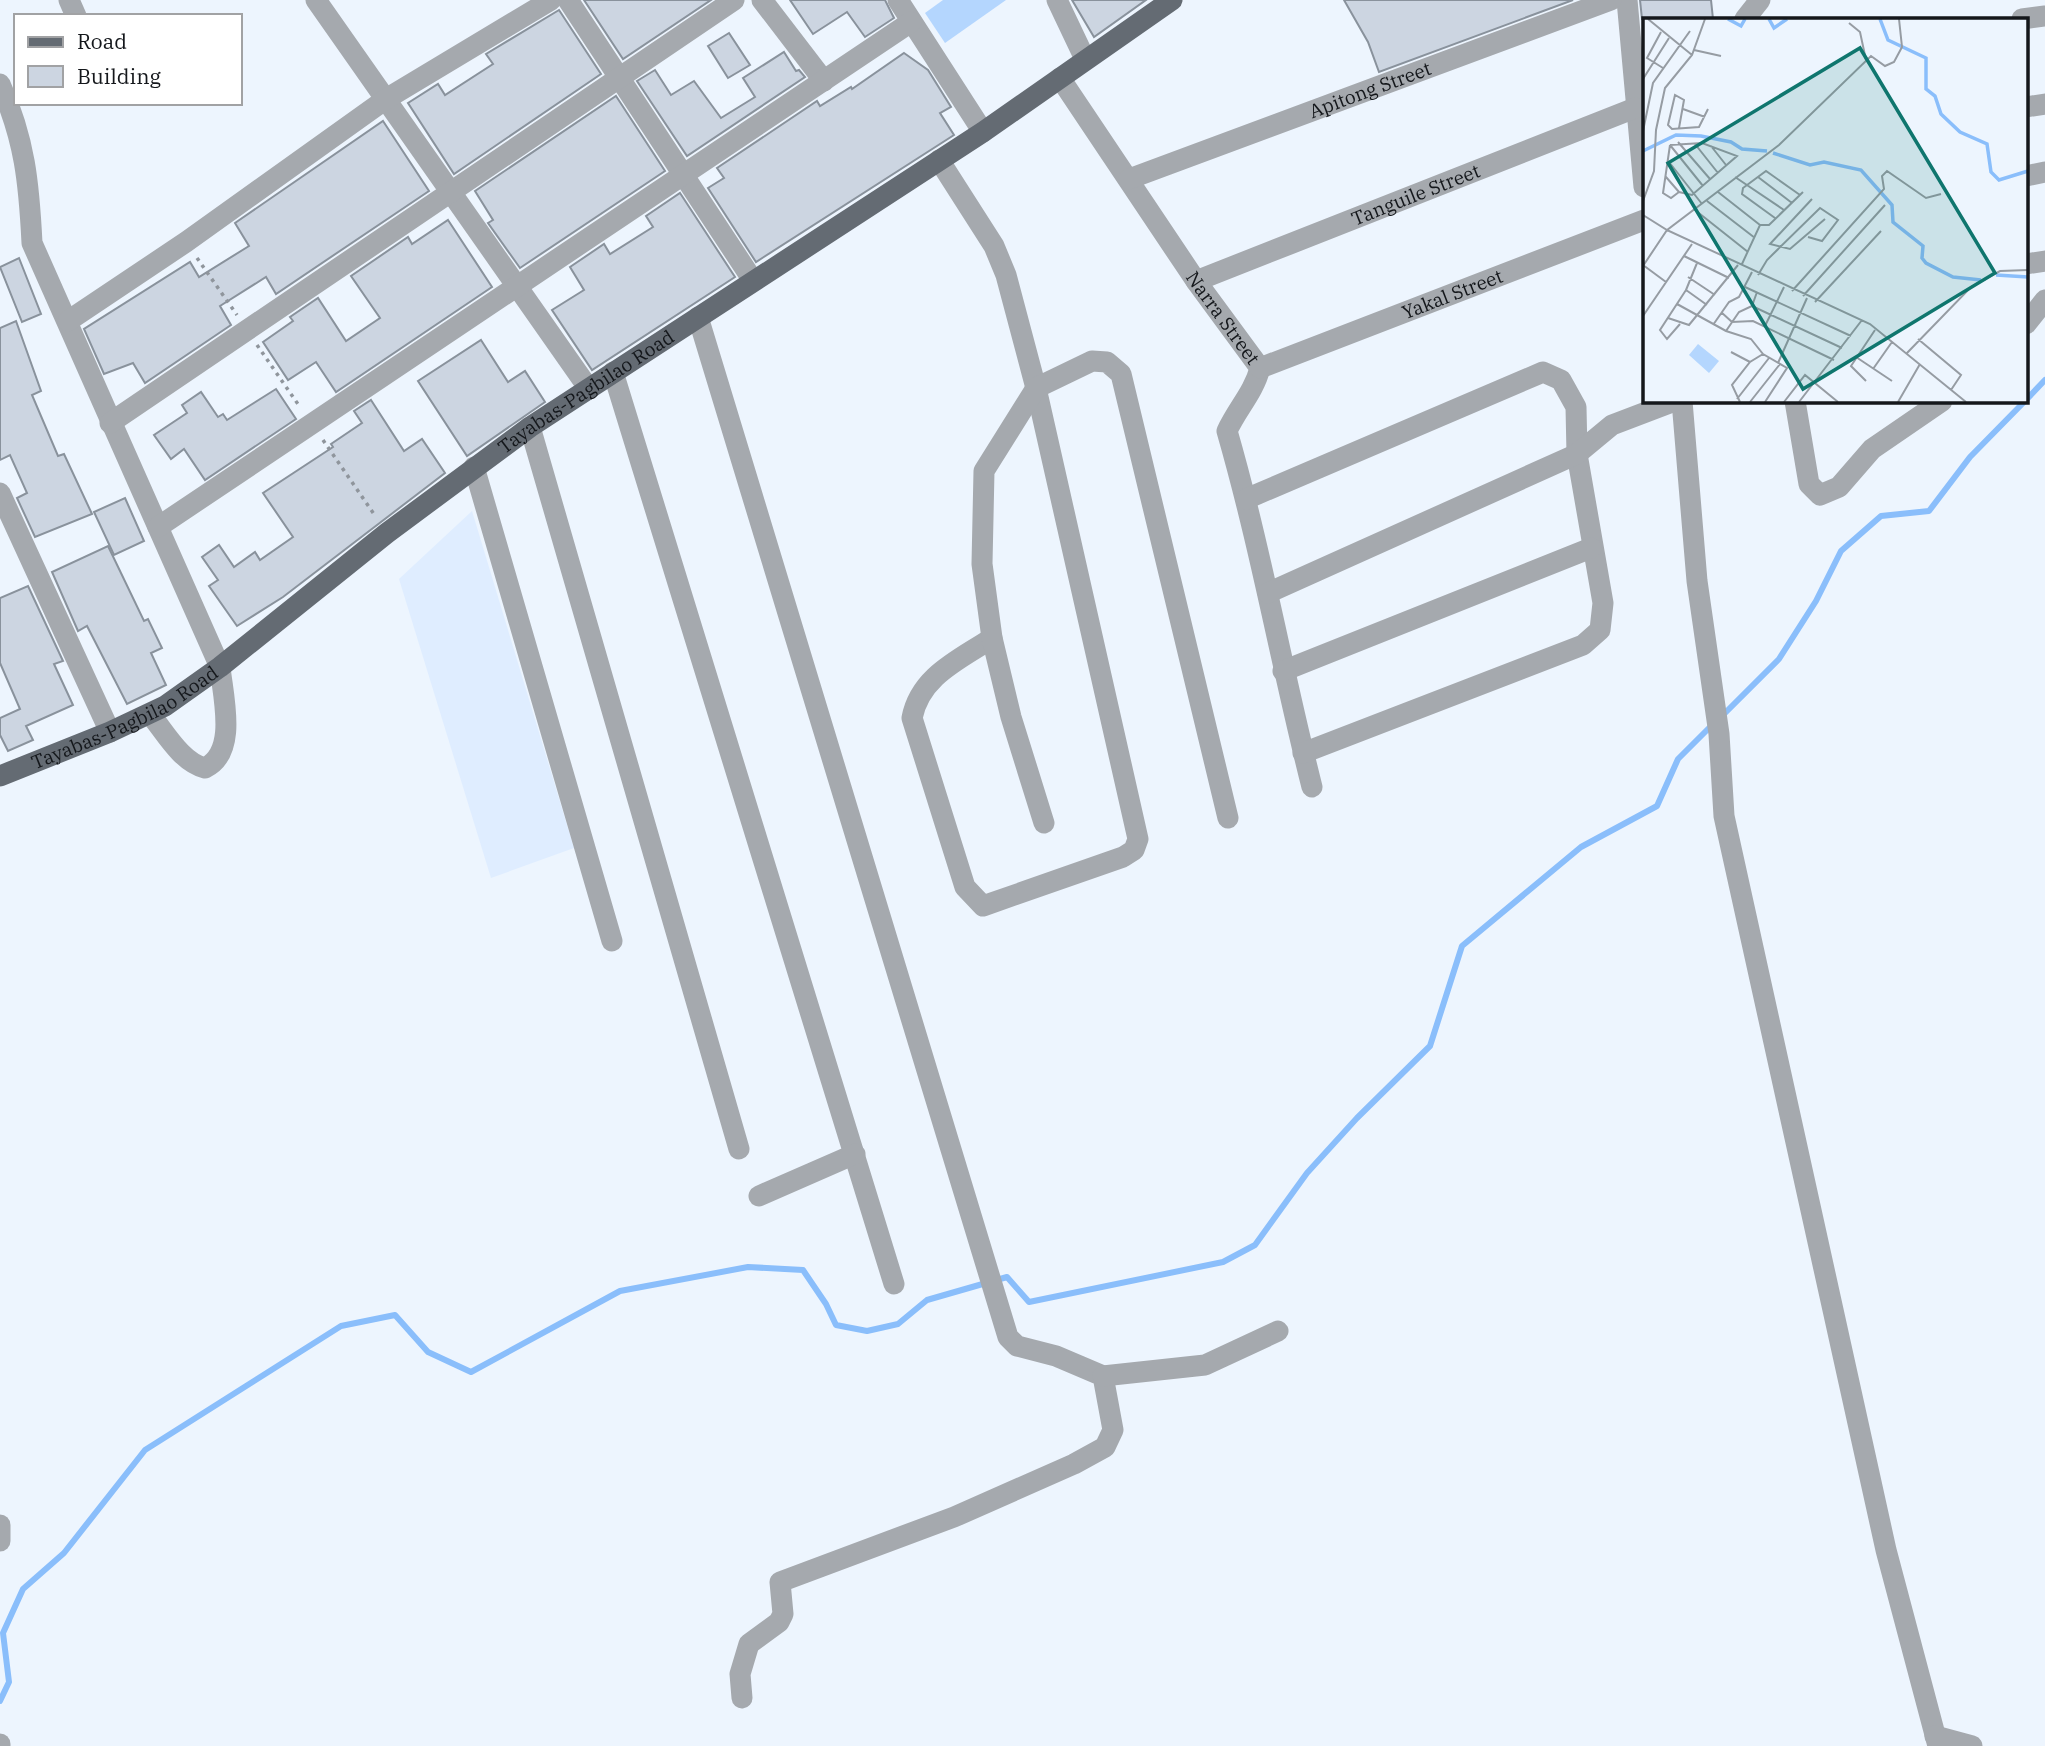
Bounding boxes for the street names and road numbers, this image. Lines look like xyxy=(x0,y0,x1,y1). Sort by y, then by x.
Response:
street label: Apitong Street xyxy=(1306,56,1434,123)
street label: Tanguile Street xyxy=(1348,158,1483,231)
street label: Yakal Street xyxy=(1398,264,1506,324)
street label: Narra Street xyxy=(1181,267,1266,369)
street label: Tayabas-Pagbilao Road xyxy=(493,324,679,459)
street label: Tayabas-Pagbilao Road xyxy=(28,660,222,774)

